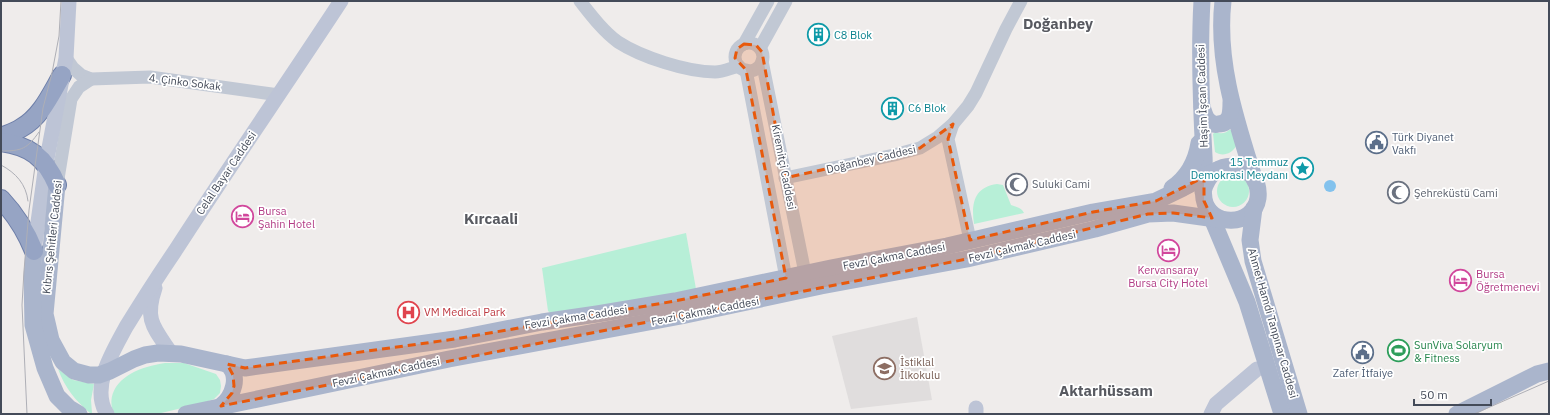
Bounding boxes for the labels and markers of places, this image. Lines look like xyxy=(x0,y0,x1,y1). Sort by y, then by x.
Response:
building icon: C8 Blok xyxy=(806,22,832,48)
place label: C8 Blok xyxy=(834,28,872,42)
building icon: C6 Blok xyxy=(879,95,905,121)
place label: C6 Blok xyxy=(908,101,946,115)
public building icon: Türk Diyanet Vakfı xyxy=(1363,130,1389,156)
place label: Türk Diyanet Vakfı xyxy=(1392,130,1454,157)
place label: 15 Temmuz Demokrasi Meydanı xyxy=(1191,155,1288,182)
place icon: 15 Temmuz Demokrasi Meydanı xyxy=(1290,155,1316,181)
mosque icon: Suluki Cami xyxy=(1004,171,1030,197)
place label: Suluki Cami xyxy=(1032,177,1090,191)
mosque icon: Şehreküstü Cami xyxy=(1385,180,1411,206)
place label: Şehreküstü Cami xyxy=(1414,186,1498,200)
hotel icon: Bursa Şahin Hotel xyxy=(230,204,256,230)
place label: Bursa Şahin Hotel xyxy=(258,204,315,231)
hotel icon: Kervansaray Bursa City Hotel xyxy=(1155,237,1181,263)
place label: Kervansaray Bursa City Hotel xyxy=(1128,263,1208,290)
hotel icon: Bursa Öğretmenevi xyxy=(1447,267,1473,293)
place label: Bursa Öğretmenevi xyxy=(1476,267,1540,294)
hospital icon: VM Medical Park xyxy=(395,299,421,325)
place label: VM Medical Park xyxy=(424,305,506,319)
sports icon: SunViva Solaryum & Fitness xyxy=(1386,338,1412,364)
place label: SunViva Solaryum & Fitness xyxy=(1414,338,1503,365)
public building icon: Zafer İtfaiye xyxy=(1350,340,1376,366)
school or university icon: İstiklal İlkokulu xyxy=(871,355,897,381)
place label: İstiklal İlkokulu xyxy=(900,355,940,382)
place label: Zafer İtfaiye xyxy=(1333,366,1393,380)

